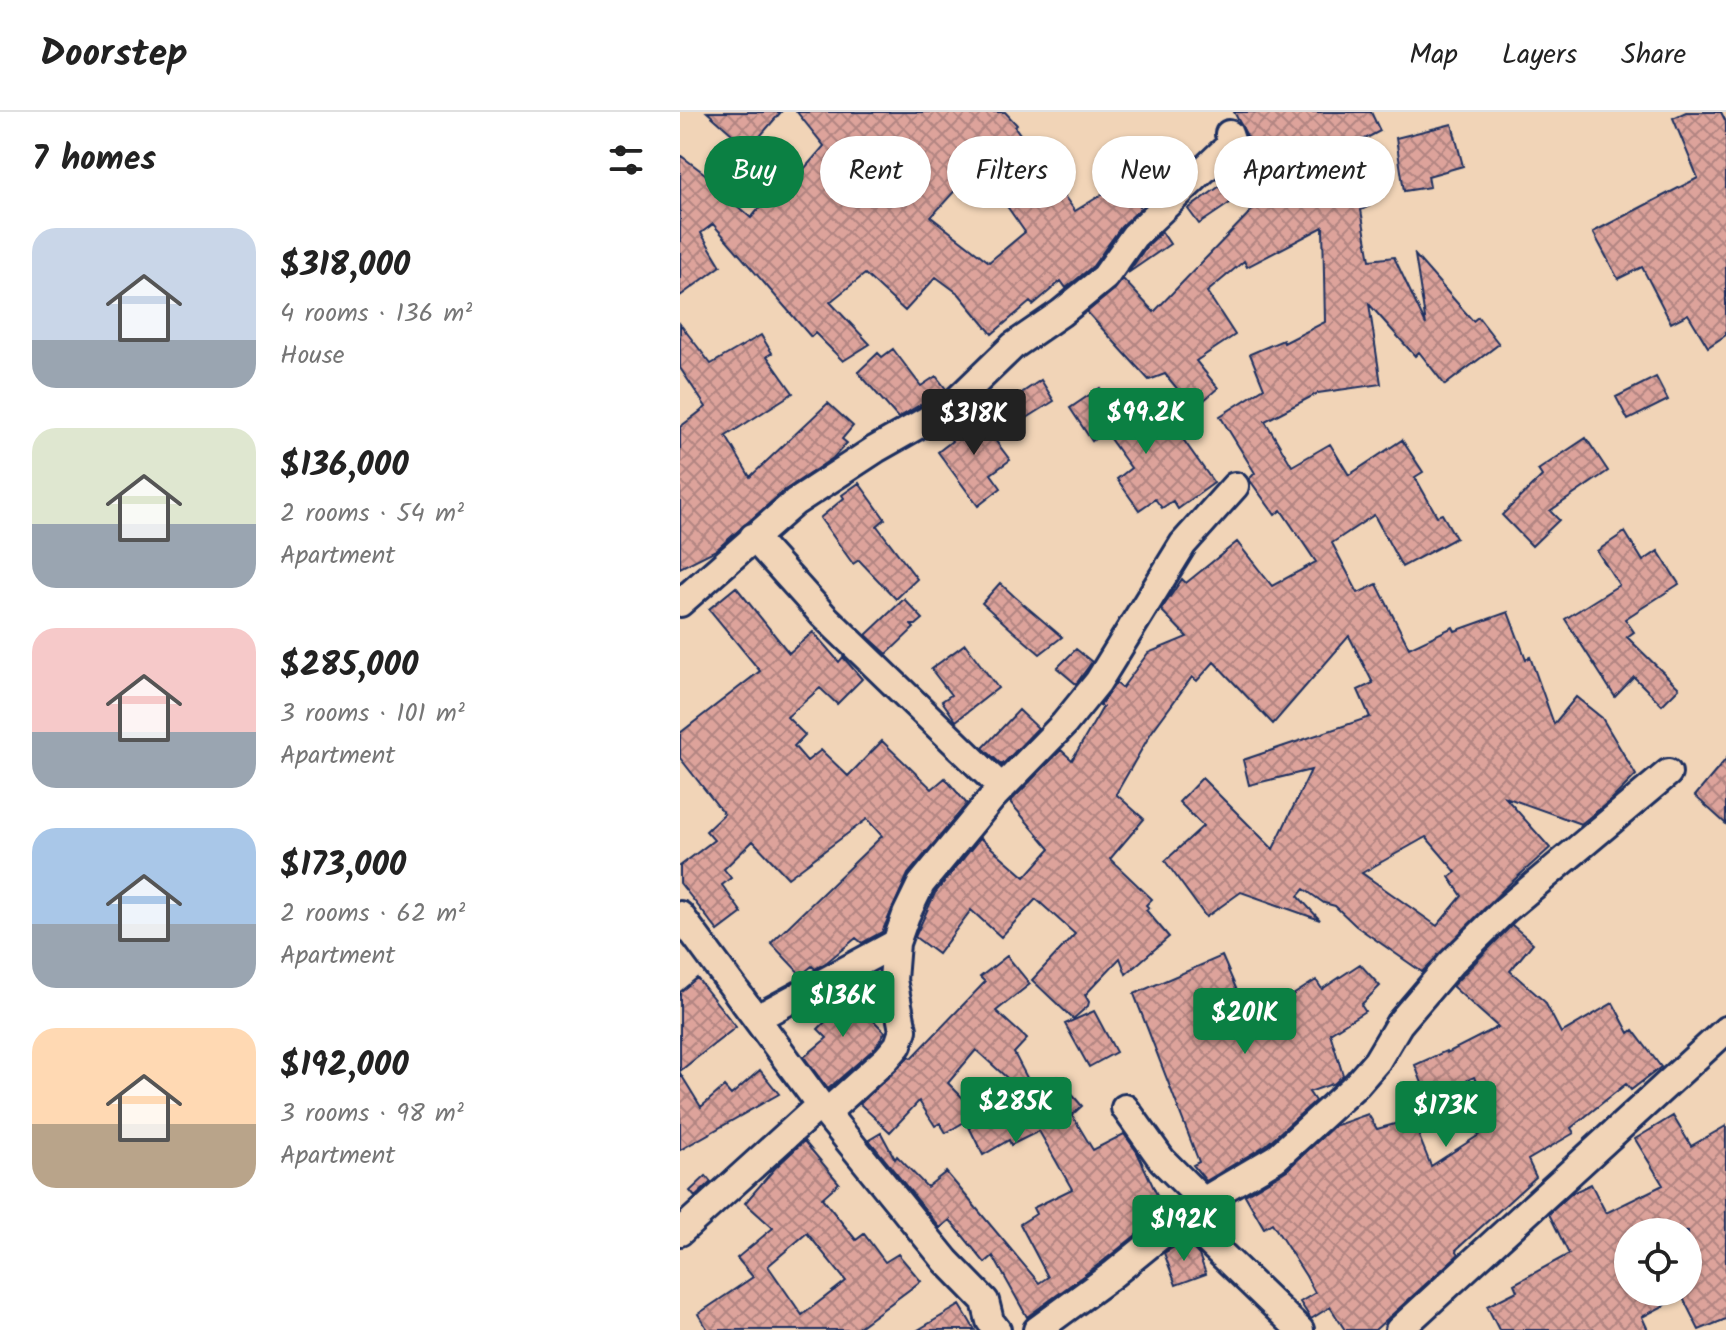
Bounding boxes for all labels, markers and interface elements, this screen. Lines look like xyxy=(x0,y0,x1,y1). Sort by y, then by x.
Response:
text: Doorstep xyxy=(40,25,188,85)
text: Map xyxy=(1409,33,1458,78)
text: Layers xyxy=(1502,33,1577,78)
text: Share xyxy=(1621,33,1686,78)
text: 7 homes xyxy=(32,133,156,187)
chip: Buy xyxy=(704,136,804,208)
chip: Rent xyxy=(820,136,931,208)
chip: Filters xyxy=(947,136,1076,208)
chip: New xyxy=(1092,136,1198,208)
chip: Apartment xyxy=(1214,136,1395,208)
icon: filters xyxy=(604,138,648,182)
text: $318,000 xyxy=(280,239,410,293)
icon: home xyxy=(96,260,192,356)
text: 4 rooms · 136 m² xyxy=(280,293,472,335)
text: House xyxy=(280,335,344,377)
pin: $99.2K xyxy=(1081,388,1211,456)
pin: $318K xyxy=(918,389,1030,457)
text: $99.2K xyxy=(1107,393,1185,435)
text: $318K xyxy=(940,394,1008,436)
text: $136,000 xyxy=(280,439,409,493)
icon: home xyxy=(96,460,192,556)
text: 2 rooms · 54 m² xyxy=(280,493,464,535)
text: Apartment xyxy=(280,535,395,577)
text: $285,000 xyxy=(280,639,418,693)
icon: home xyxy=(96,660,192,756)
text: 3 rooms · 101 m² xyxy=(280,693,465,735)
text: Apartment xyxy=(280,735,395,777)
text: $173,000 xyxy=(280,839,406,893)
icon: home xyxy=(96,860,192,956)
text: 2 rooms · 62 m² xyxy=(280,893,465,935)
text: Apartment xyxy=(280,935,395,977)
pin: $136K xyxy=(787,971,899,1039)
text: $136K xyxy=(809,976,877,1018)
pin: $201K xyxy=(1189,988,1301,1056)
text: $201K xyxy=(1211,993,1279,1035)
text: $192,000 xyxy=(280,1039,409,1093)
icon: home xyxy=(96,1060,192,1156)
pin: $285K xyxy=(960,1077,1072,1145)
pin: $173K xyxy=(1390,1081,1502,1149)
text: $285K xyxy=(979,1082,1053,1124)
text: $173K xyxy=(1413,1086,1479,1128)
text: 3 rooms · 98 m² xyxy=(280,1093,464,1135)
text: Apartment xyxy=(280,1135,395,1177)
pin: $192K xyxy=(1128,1195,1240,1263)
text: $192K xyxy=(1150,1200,1218,1242)
map controls xyxy=(1614,1218,1702,1306)
button: locate xyxy=(1614,1218,1702,1306)

